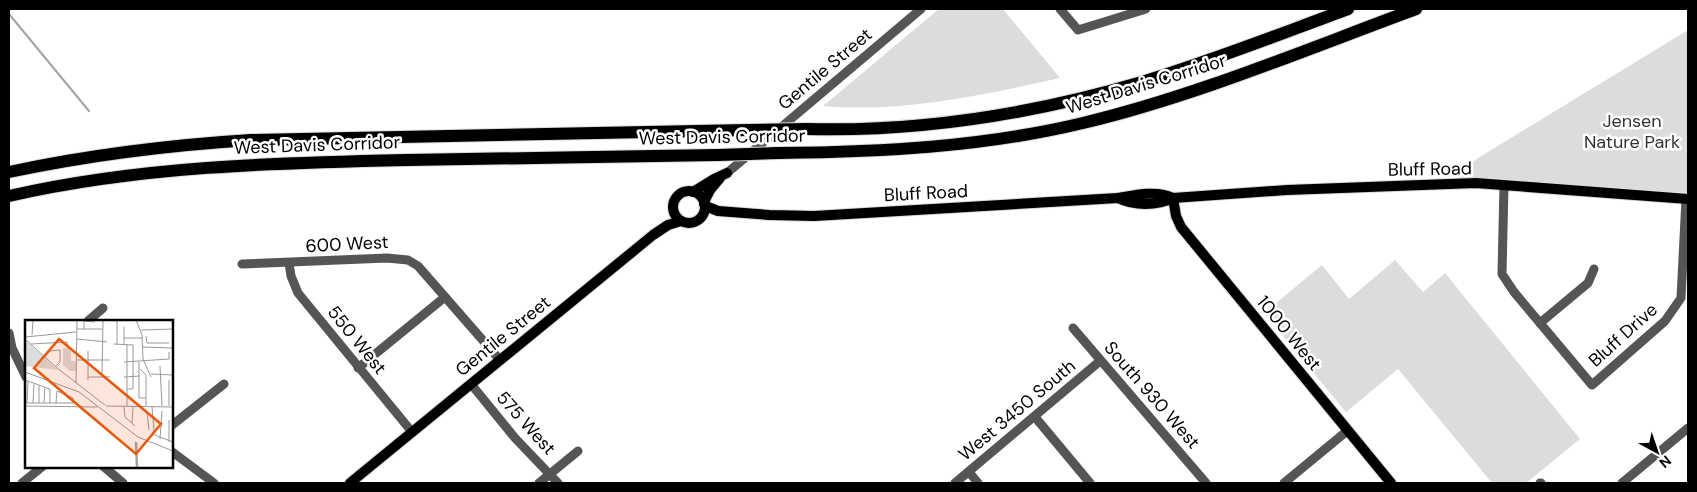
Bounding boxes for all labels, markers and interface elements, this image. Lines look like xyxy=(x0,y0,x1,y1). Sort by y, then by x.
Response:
street label: Gentile Street xyxy=(773,23,877,115)
street label: West Davis Corridor xyxy=(1063,48,1229,120)
park label: Jensen Nature Park xyxy=(1584,109,1680,154)
street label: West Davis Corridor xyxy=(639,124,806,150)
street label: West Davis Corridor xyxy=(233,130,401,160)
street label: Bluff Road xyxy=(1388,156,1472,182)
street label: Bluff Road xyxy=(883,179,969,207)
street label: 600 West xyxy=(305,230,389,258)
street label: Gentile Street xyxy=(451,290,555,382)
street label: 1000 West xyxy=(1251,291,1327,375)
street label: Bluff Drive xyxy=(1583,298,1663,372)
street label: 550 West xyxy=(322,301,392,379)
inset map xyxy=(25,320,172,467)
street label: South 930 West xyxy=(1099,336,1205,454)
street label: West 3450 South xyxy=(953,354,1081,466)
street label: 575 West xyxy=(491,386,561,460)
north arrow xyxy=(1632,427,1682,477)
text: N xyxy=(1656,452,1675,472)

